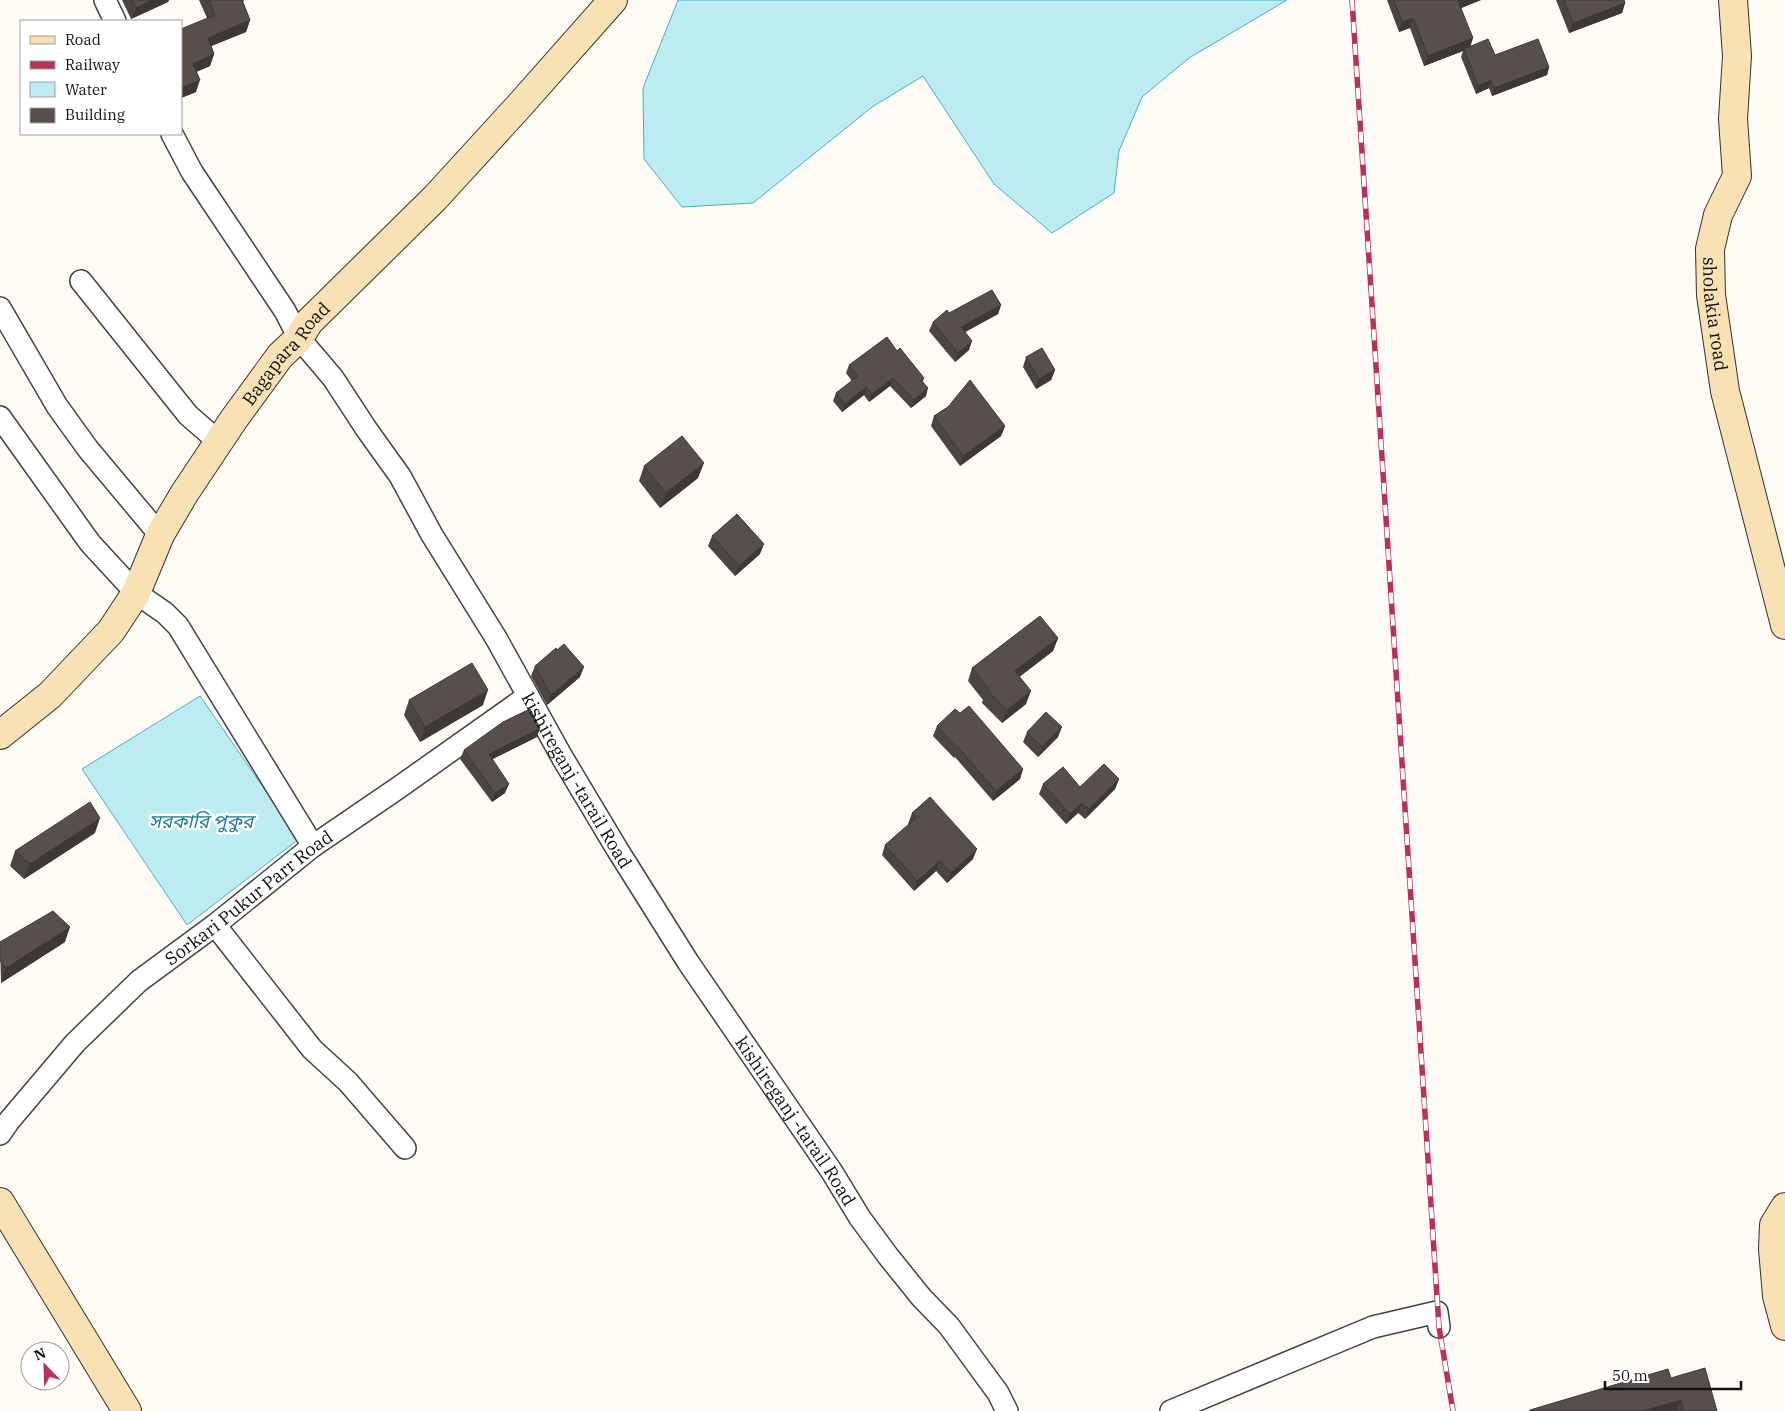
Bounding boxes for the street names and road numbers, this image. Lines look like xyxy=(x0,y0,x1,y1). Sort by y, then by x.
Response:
street label: sholakia road xyxy=(1699,257,1733,373)
street label: Bagapara Road xyxy=(236,297,334,410)
street label: kishireganj -tarail Road xyxy=(517,688,638,872)
street label: Sorkari Pukur Parr Road xyxy=(160,825,337,970)
street label: kishireganj -tarail Road xyxy=(731,1032,861,1210)

